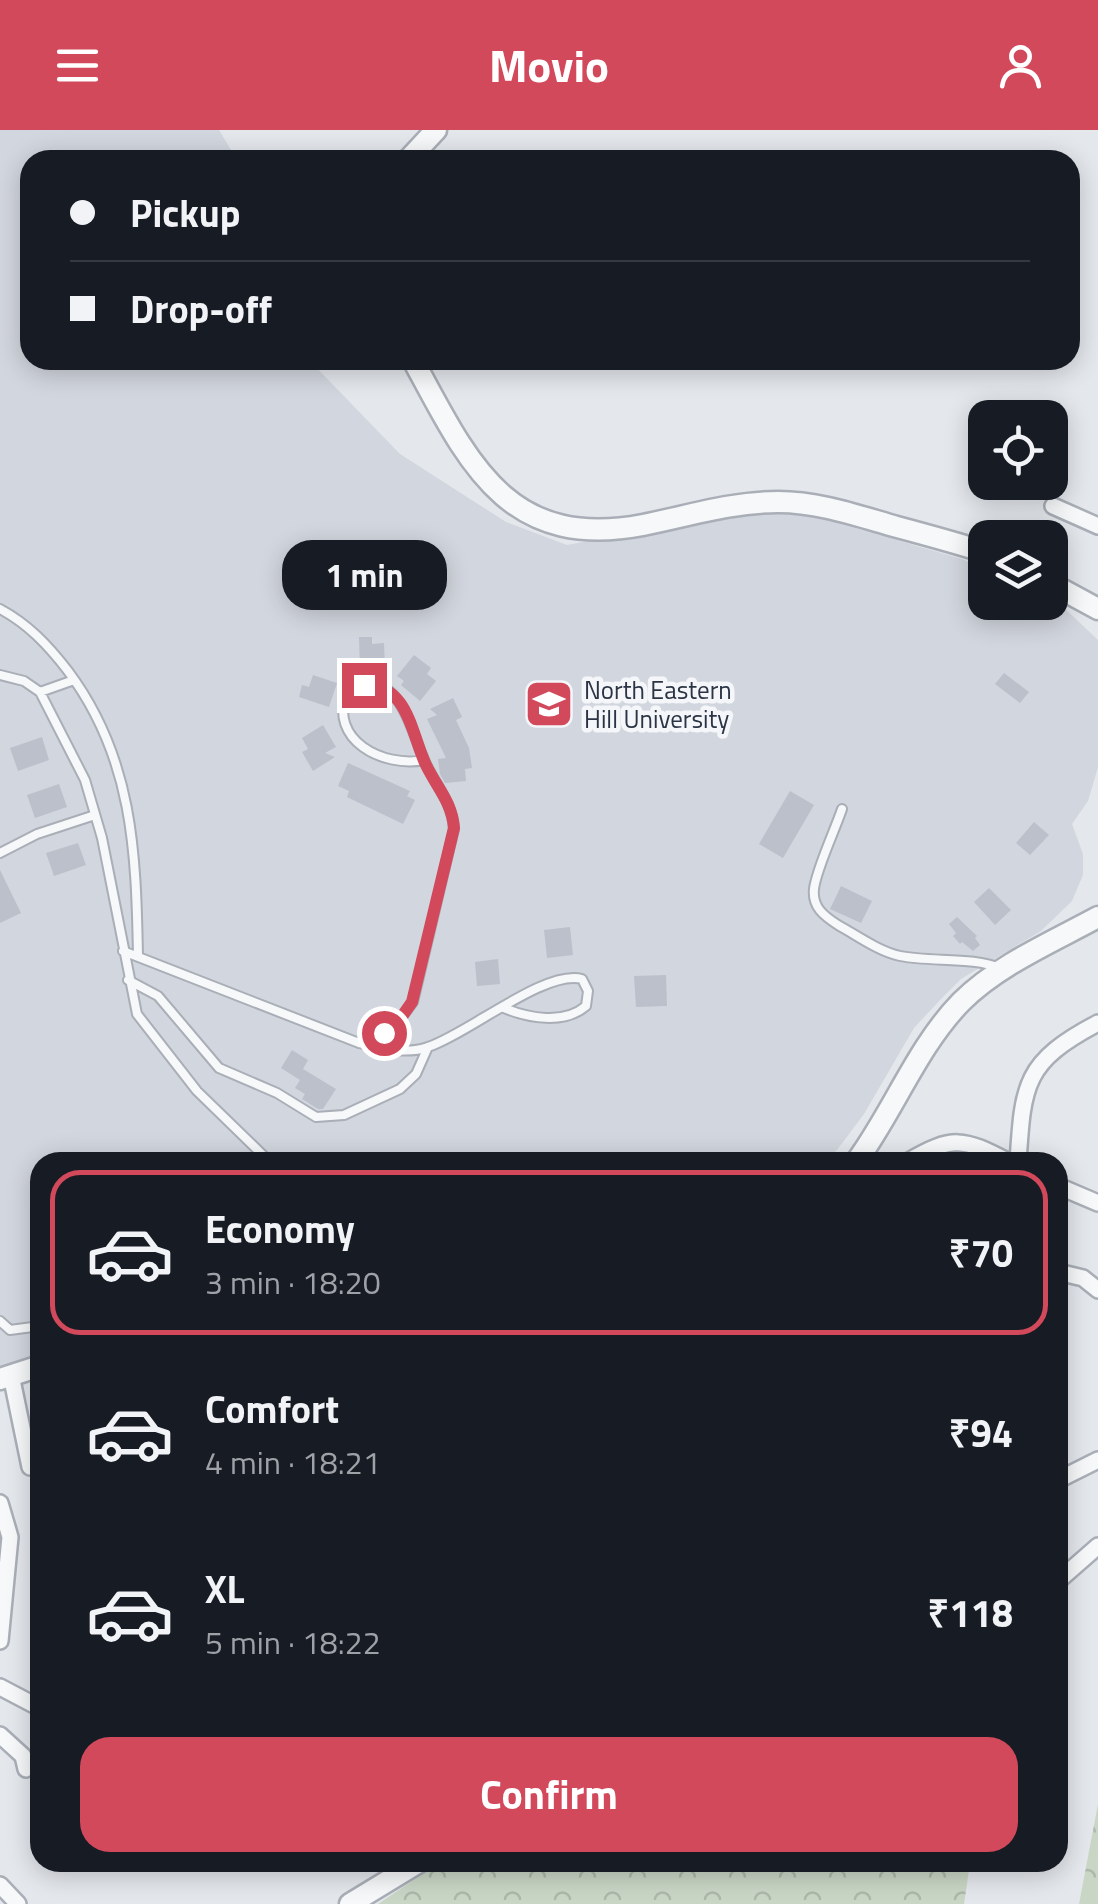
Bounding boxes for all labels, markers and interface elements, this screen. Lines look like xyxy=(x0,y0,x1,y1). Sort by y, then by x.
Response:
text: Movio xyxy=(489,31,609,99)
icon: menu xyxy=(50,38,105,93)
icon: person xyxy=(993,38,1048,93)
text: Pickup xyxy=(130,184,240,242)
text: Drop-off xyxy=(130,280,272,338)
map controls xyxy=(968,400,1068,620)
button: locate xyxy=(968,400,1068,500)
button: layers xyxy=(968,520,1068,620)
callout: 1 min xyxy=(282,540,446,610)
text: 1 min xyxy=(326,551,403,599)
route end xyxy=(342,663,387,708)
place label: North Eastern Hill University xyxy=(584,671,732,738)
school or university icon: North Eastern Hill University xyxy=(523,678,575,730)
route start xyxy=(362,1011,407,1056)
text: Economy xyxy=(205,1200,355,1258)
icon: car xyxy=(85,1208,175,1298)
text: ₹70 xyxy=(949,1224,1013,1282)
text: 3 min · 18:20 xyxy=(205,1258,381,1306)
text: Comfort xyxy=(205,1380,339,1438)
icon: car xyxy=(85,1388,175,1478)
text: ₹94 xyxy=(949,1404,1013,1462)
text: 4 min · 18:21 xyxy=(205,1438,381,1486)
text: XL xyxy=(205,1560,245,1618)
icon: car xyxy=(85,1568,175,1658)
text: ₹118 xyxy=(927,1584,1013,1642)
text: 5 min · 18:22 xyxy=(205,1618,381,1666)
button: Confirm xyxy=(80,1737,1018,1852)

